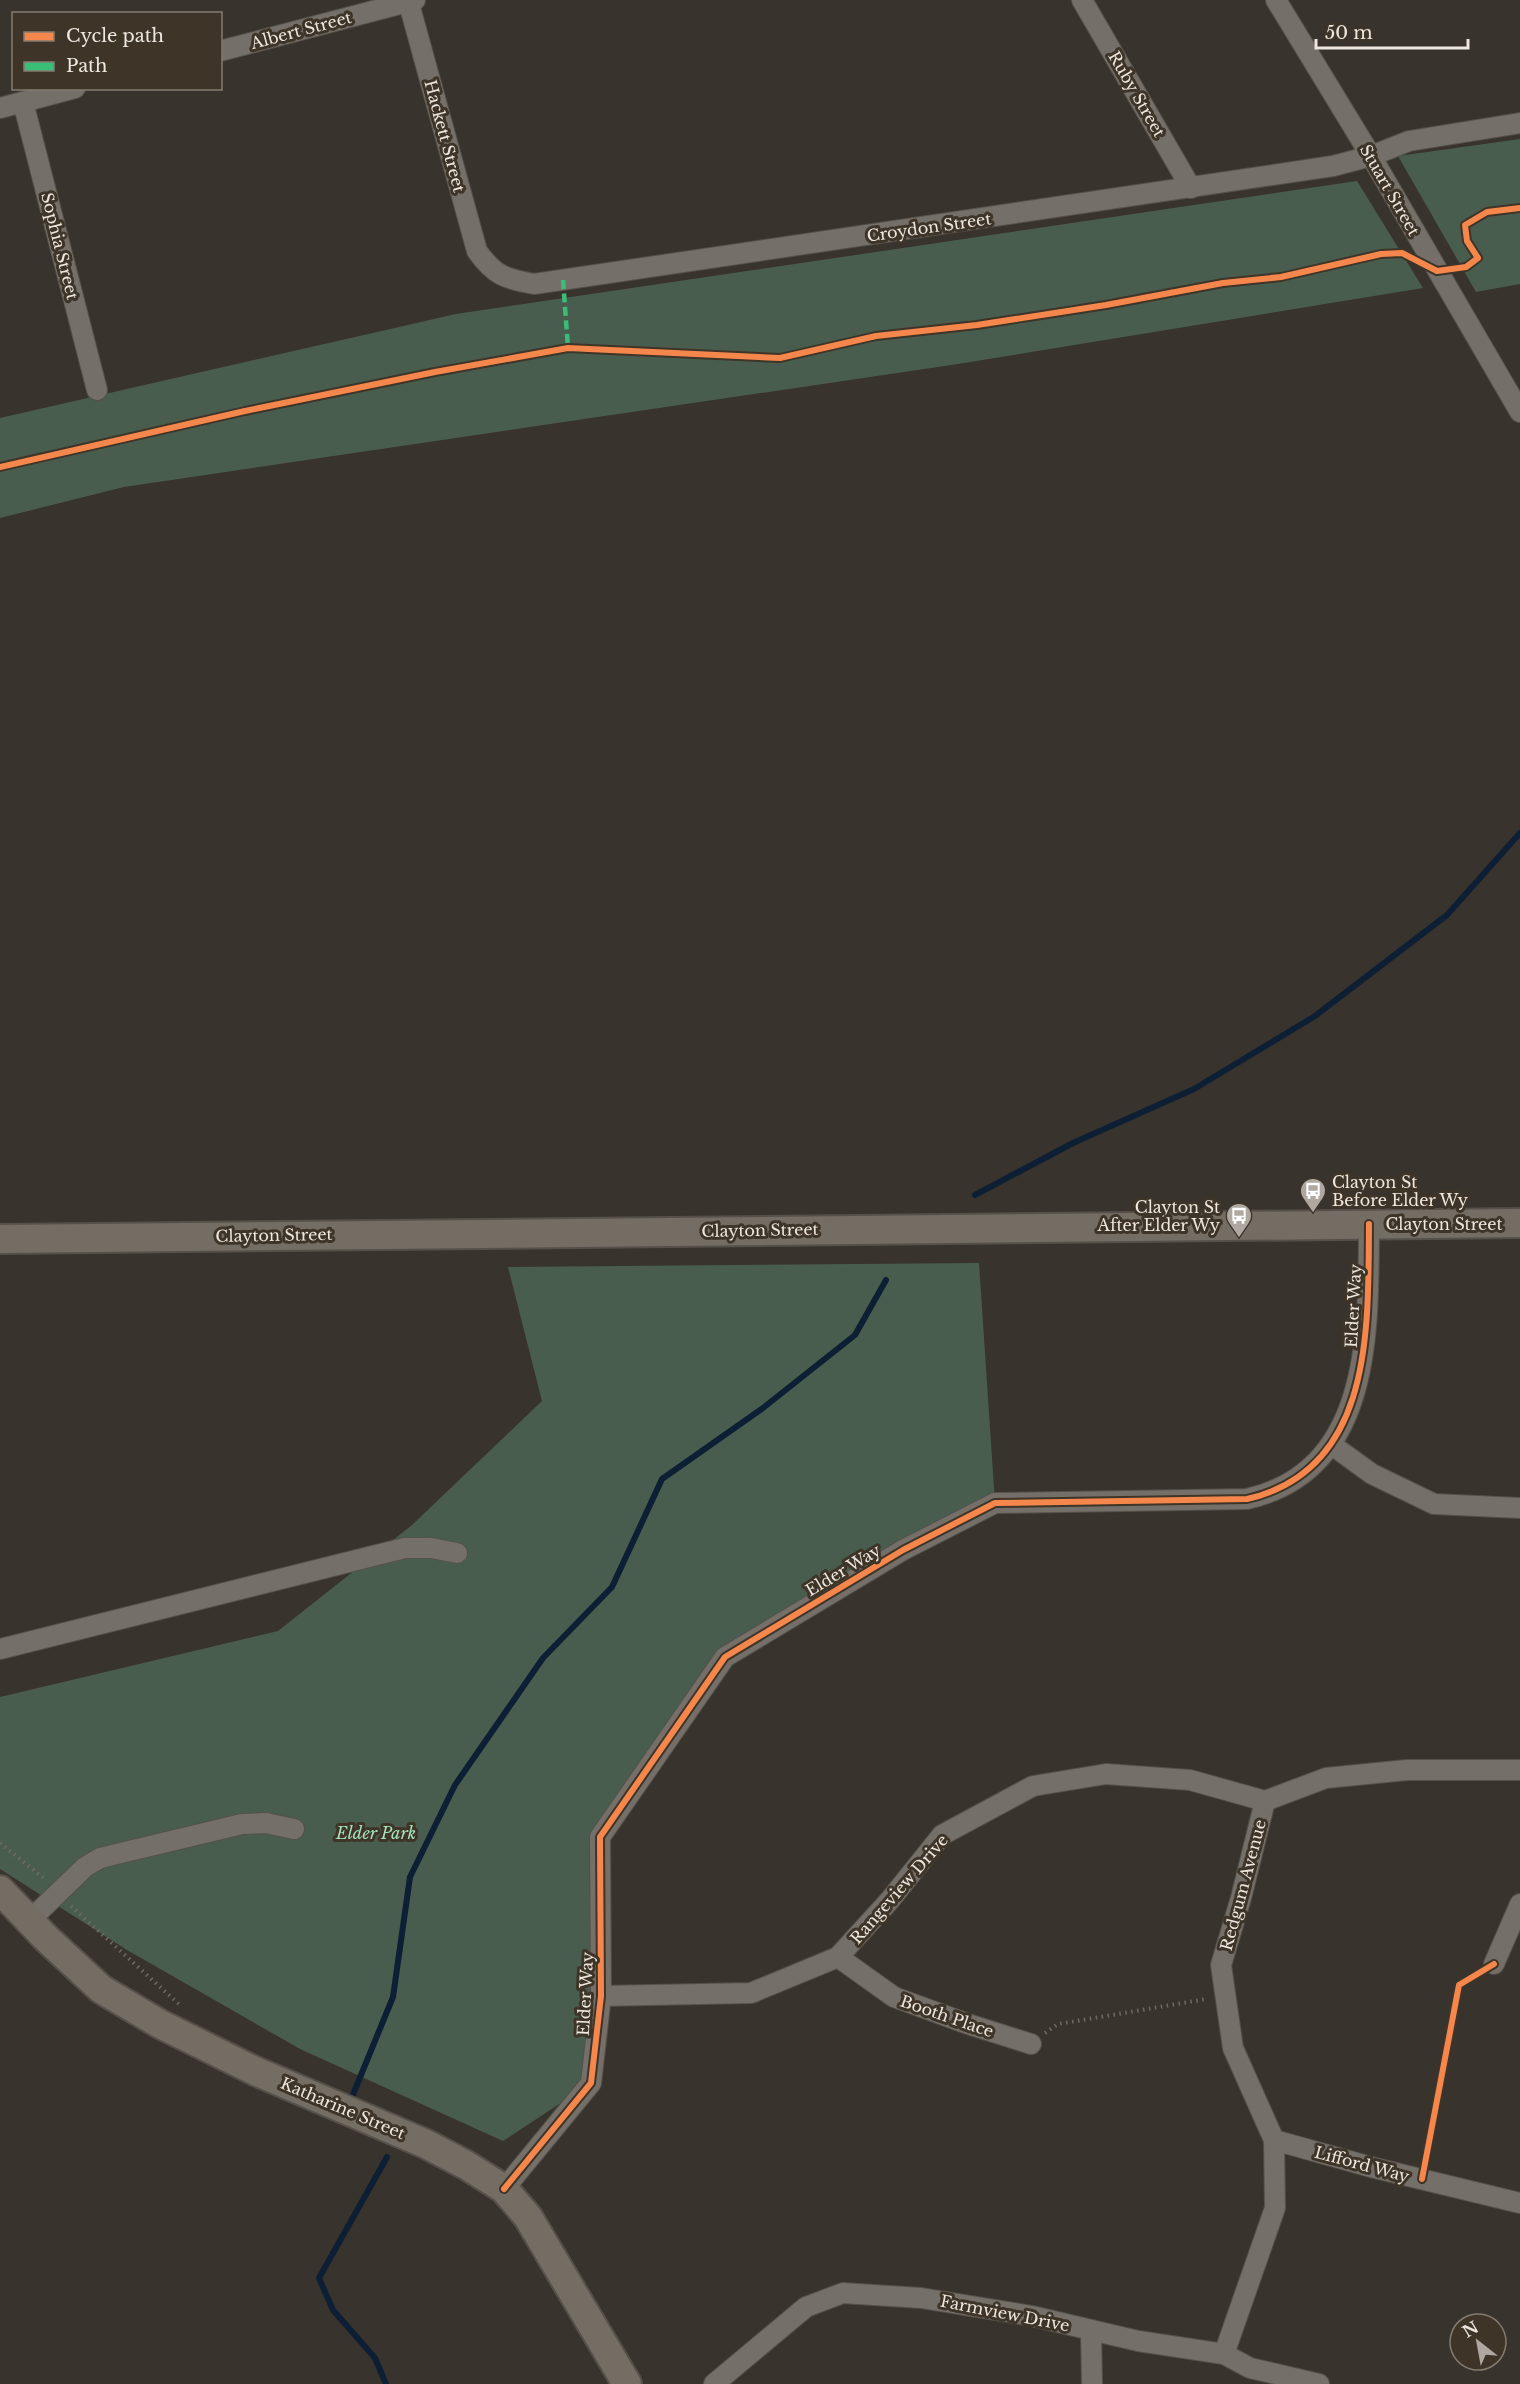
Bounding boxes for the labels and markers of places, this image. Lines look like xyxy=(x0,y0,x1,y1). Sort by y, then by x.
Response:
place label: Clayton St Before Elder Wy xyxy=(1332,1172,1469,1210)
bus stop icon: Clayton St Before Elder Wy xyxy=(1298,1176,1328,1214)
place label: Clayton St After Elder Wy xyxy=(1097,1197,1221,1235)
bus stop icon: Clayton St After Elder Wy xyxy=(1224,1201,1254,1239)

